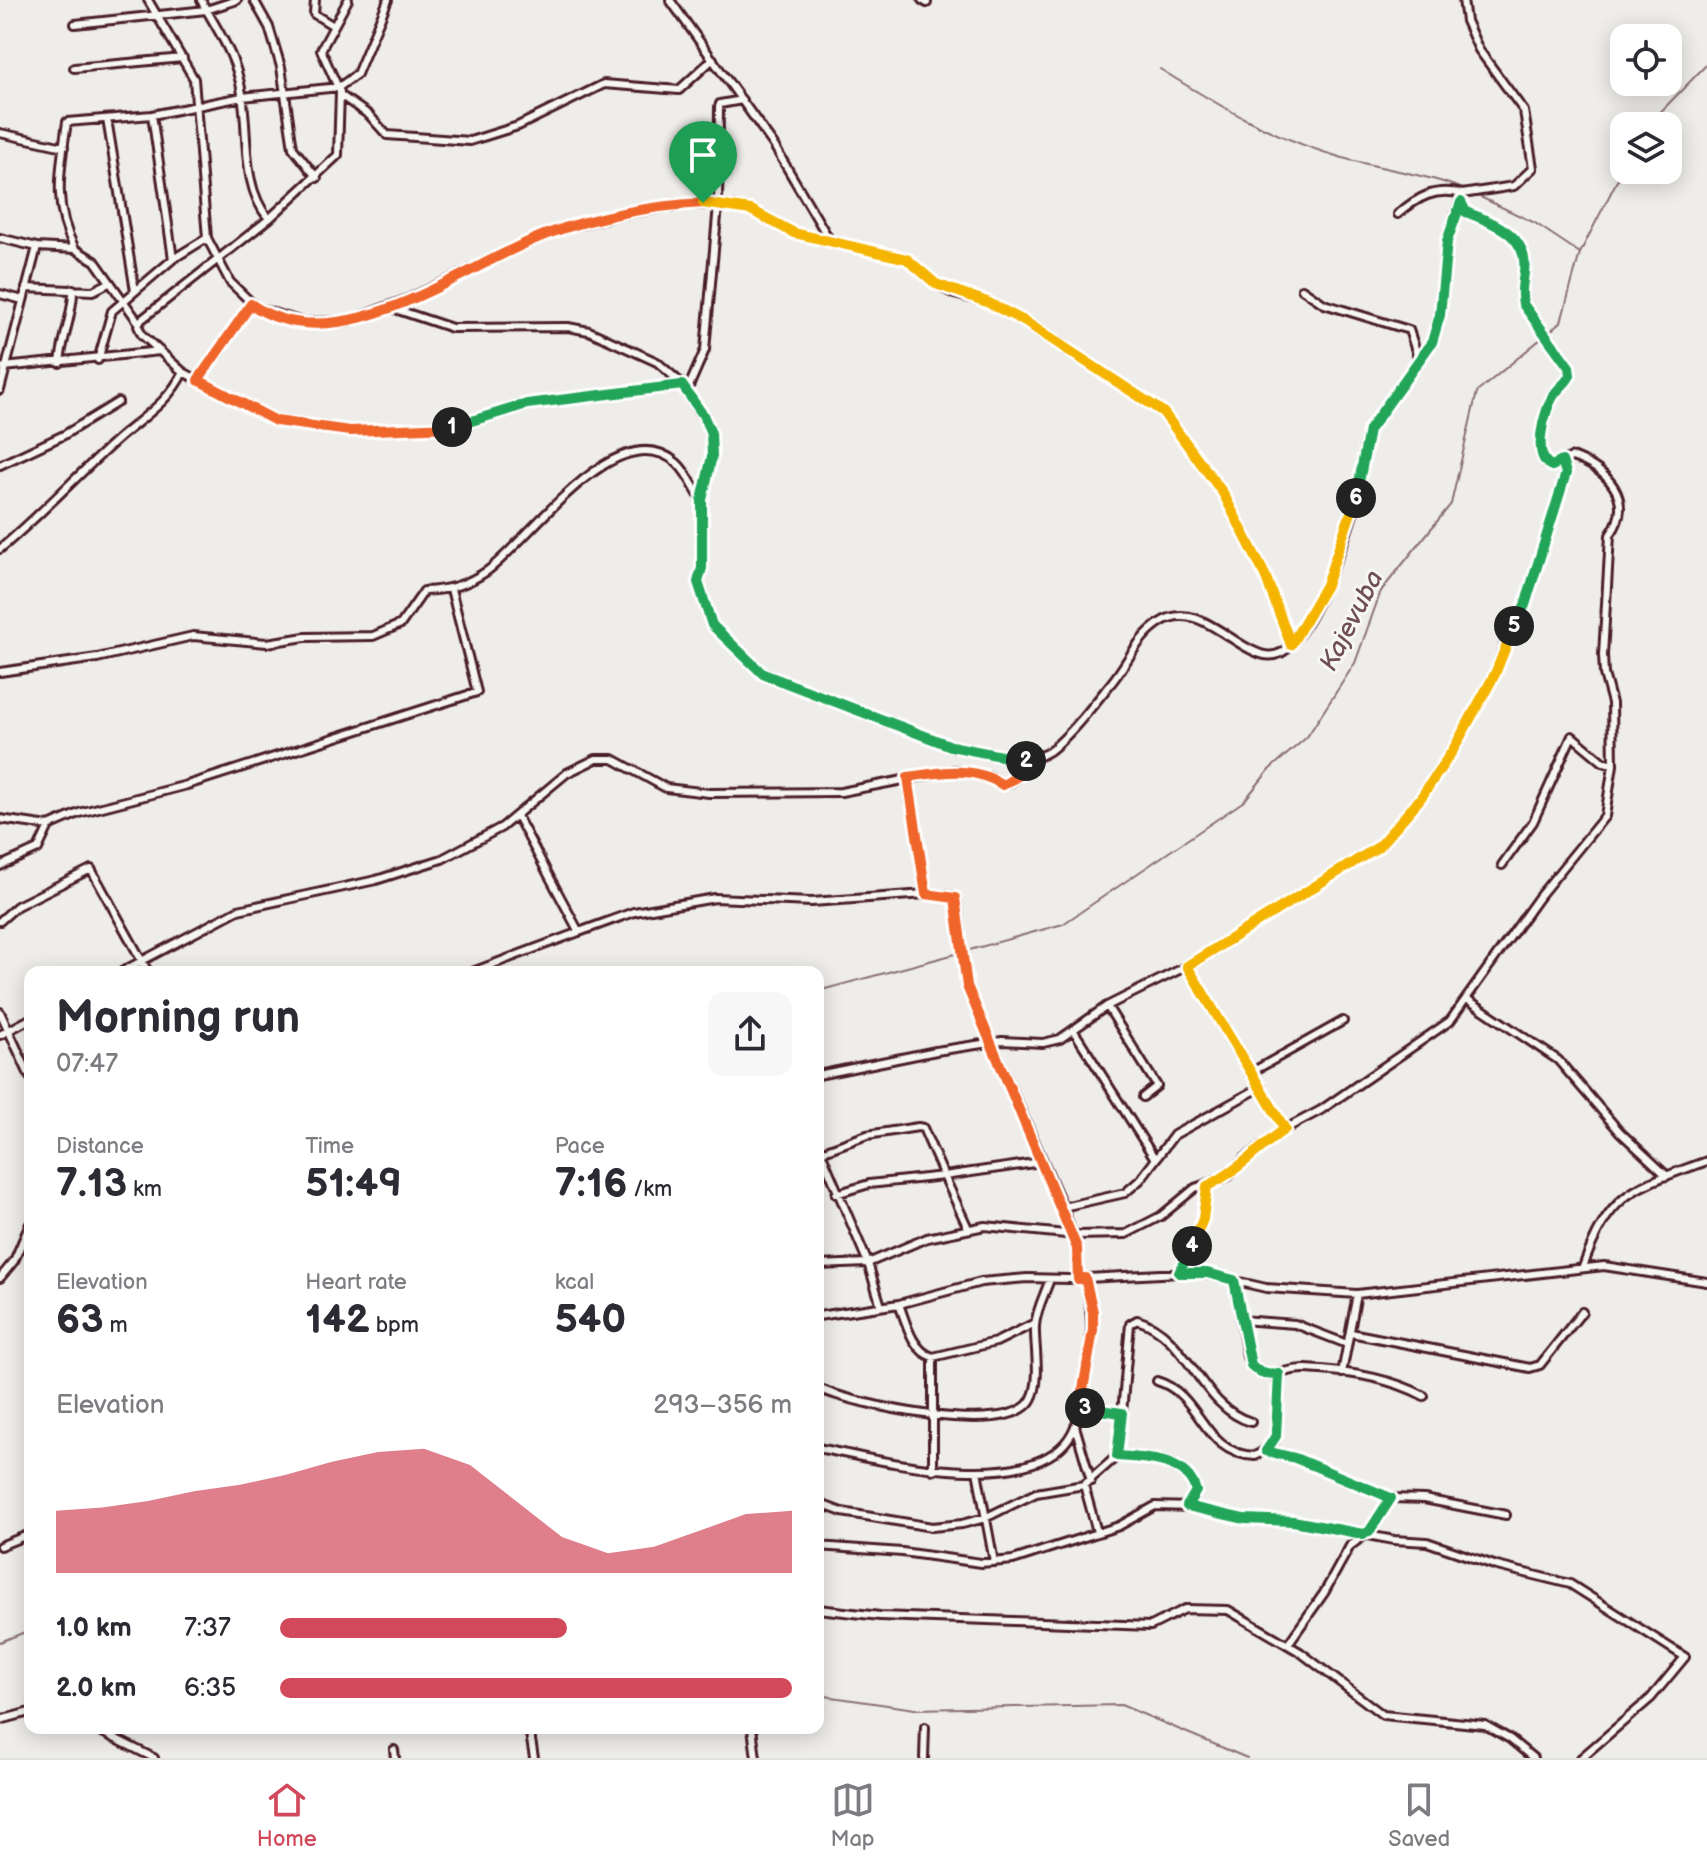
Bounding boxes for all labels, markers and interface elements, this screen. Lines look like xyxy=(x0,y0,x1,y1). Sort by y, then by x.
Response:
map controls xyxy=(1610,24,1682,184)
button: locate xyxy=(1610,24,1682,96)
button: layers xyxy=(1610,112,1682,184)
pin xyxy=(669,121,737,203)
icon: arrive xyxy=(681,133,725,177)
pin: 1 xyxy=(432,407,472,447)
text: 1 xyxy=(447,413,457,440)
pin: 6 xyxy=(1336,478,1376,518)
text: 6 xyxy=(1349,484,1363,511)
water label: Kajevuba xyxy=(1314,566,1390,676)
pin: 5 xyxy=(1494,606,1534,646)
text: 5 xyxy=(1508,612,1520,639)
pin: 2 xyxy=(1006,741,1046,781)
text: 2 xyxy=(1019,747,1033,774)
text: Morning run xyxy=(56,992,300,1045)
button: share xyxy=(708,992,792,1076)
text: 07:47 xyxy=(56,1049,118,1080)
text: Distance xyxy=(56,1133,144,1160)
text: Time xyxy=(305,1133,354,1160)
text: Pace xyxy=(555,1133,605,1160)
text: 7.13 xyxy=(56,1160,127,1208)
text: 51:49 xyxy=(305,1160,402,1208)
text: 7:16 xyxy=(555,1160,627,1208)
text: km xyxy=(127,1176,162,1203)
text: /km xyxy=(627,1176,672,1203)
pin: 4 xyxy=(1172,1226,1212,1266)
text: 4 xyxy=(1186,1232,1198,1259)
text: Elevation xyxy=(56,1269,148,1296)
text: Heart rate xyxy=(305,1269,407,1296)
text: kcal xyxy=(555,1269,594,1296)
text: 63 xyxy=(56,1296,104,1344)
text: 142 xyxy=(305,1296,370,1344)
text: 540 xyxy=(555,1296,626,1344)
text: m xyxy=(104,1312,128,1339)
text: bpm xyxy=(370,1312,419,1339)
pin: 3 xyxy=(1065,1388,1105,1428)
text: Elevation xyxy=(56,1390,164,1421)
text: 293–356 m xyxy=(653,1390,792,1421)
text: 3 xyxy=(1079,1394,1091,1421)
text: 1.0 km xyxy=(56,1613,132,1644)
text: 7:37 xyxy=(184,1613,231,1644)
text: 2.0 km xyxy=(56,1673,136,1704)
text: 6:35 xyxy=(184,1673,236,1704)
tab: Home xyxy=(257,1778,317,1853)
tab: Map xyxy=(830,1778,875,1853)
tab: Saved xyxy=(1388,1778,1450,1853)

